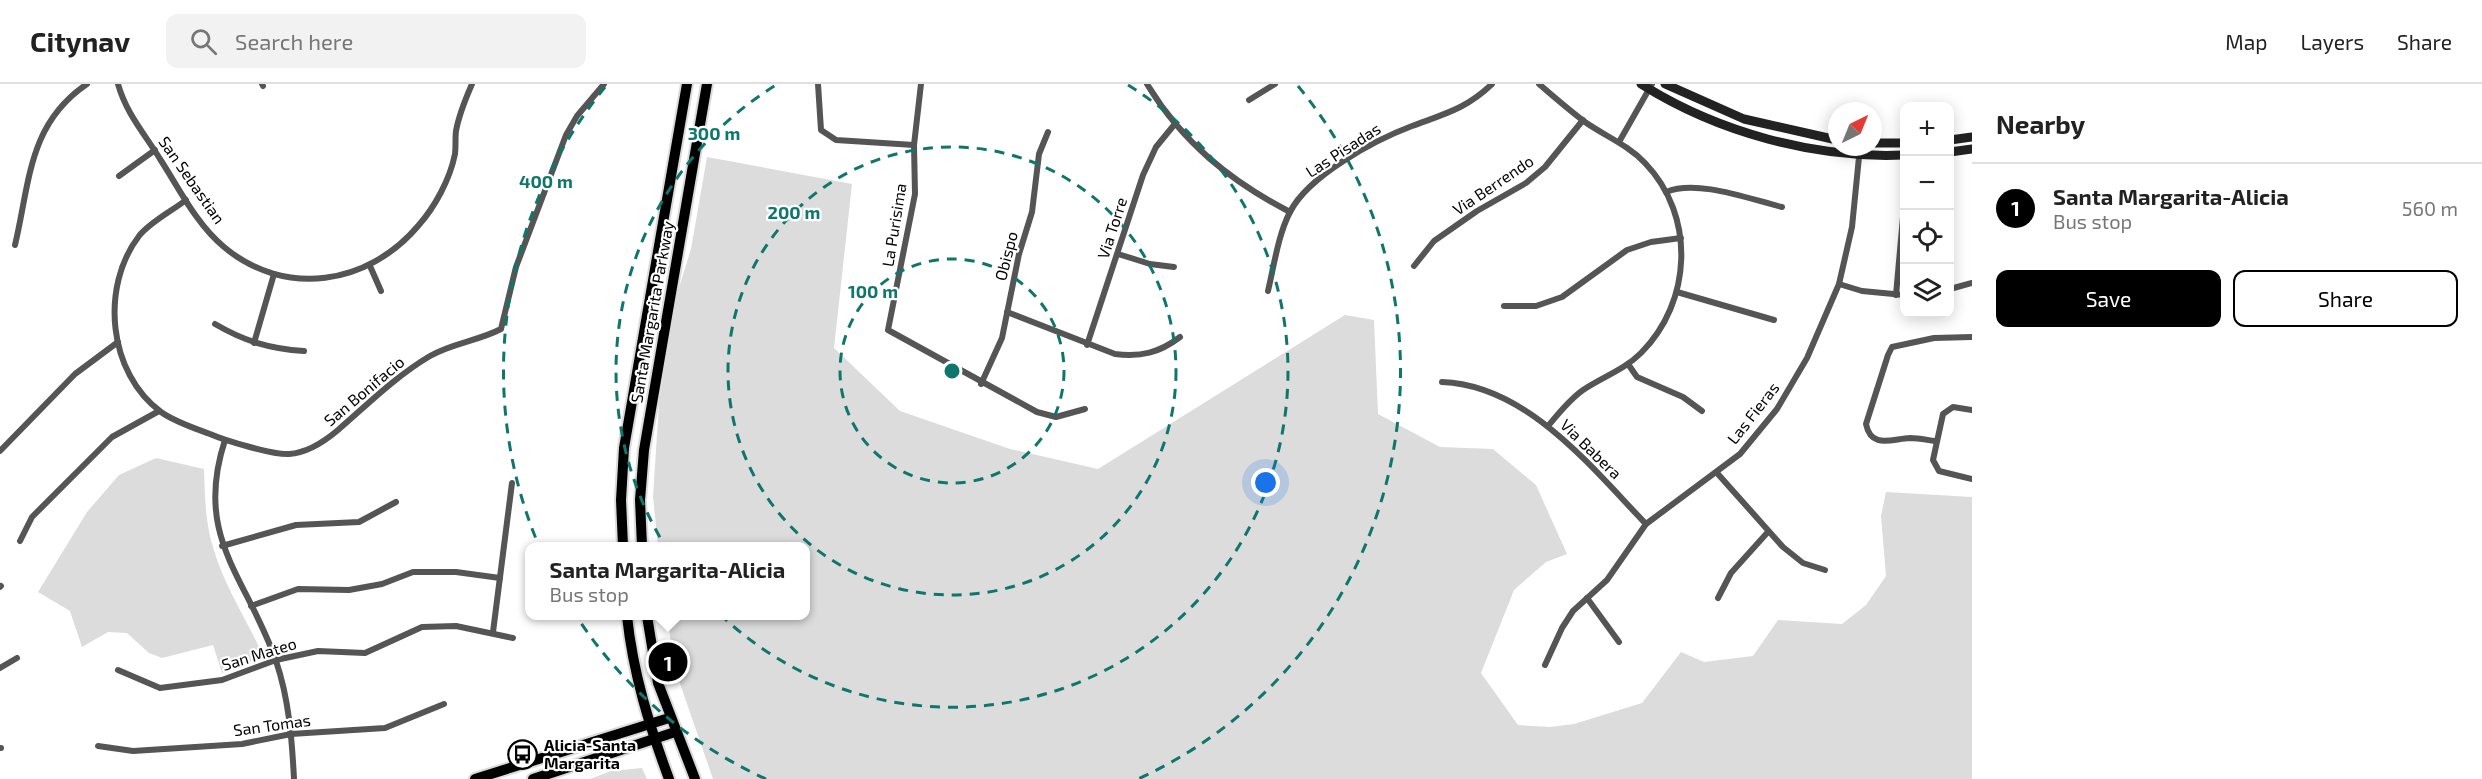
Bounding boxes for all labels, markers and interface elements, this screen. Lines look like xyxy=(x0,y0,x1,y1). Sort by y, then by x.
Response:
search box xyxy=(166,14,586,68)
text: Citynav xyxy=(30,24,130,58)
icon: search xyxy=(187,25,220,58)
text: Search here xyxy=(235,28,353,54)
text: Map xyxy=(2225,29,2267,54)
text: Layers xyxy=(2300,29,2364,54)
text: Share xyxy=(2397,29,2452,54)
north arrow xyxy=(1828,102,1882,156)
map controls xyxy=(1900,102,1954,318)
button: + xyxy=(1900,102,1954,156)
text: Nearby xyxy=(1996,108,2085,139)
street label: Las Pisadas xyxy=(1302,118,1384,181)
text: 300 m xyxy=(688,122,740,144)
street label: San Sebastian xyxy=(155,132,230,227)
street label: Via Berrendo xyxy=(1449,151,1537,219)
button: − xyxy=(1900,156,1954,210)
text: 400 m xyxy=(519,170,573,192)
street label: La Purisima xyxy=(878,182,909,268)
text: Santa Margarita-Alicia xyxy=(2053,183,2289,209)
street label: Via Torre xyxy=(1093,195,1130,261)
text: 1 xyxy=(2011,196,2020,220)
text: 560 m xyxy=(2402,196,2458,220)
text: 200 m xyxy=(768,201,820,223)
text: Bus stop xyxy=(2053,209,2132,233)
button: locate xyxy=(1900,210,1954,264)
street label: Santa Margarita Parkway xyxy=(626,219,677,404)
street label: Obispo xyxy=(990,229,1021,283)
button: layers xyxy=(1900,264,1954,318)
button: Save xyxy=(1996,270,2221,327)
button: Share xyxy=(2233,270,2458,327)
text: 100 m xyxy=(848,280,898,302)
street label: San Bonifacio xyxy=(320,352,408,430)
centre of rings xyxy=(942,361,962,381)
street label: Las Fieras xyxy=(1723,378,1783,447)
street label: Via Babera xyxy=(1557,415,1626,482)
your location xyxy=(1251,468,1280,497)
popup xyxy=(525,542,810,620)
text: Santa Margarita-Alicia xyxy=(550,556,785,582)
text: Bus stop xyxy=(550,582,629,606)
street label: San Mateo xyxy=(219,633,299,674)
pin: 1 xyxy=(648,640,688,684)
street label: San Tomas xyxy=(232,710,312,739)
place label: Alicia-Santa Margarita xyxy=(544,735,636,772)
bus stop icon: Alicia-Santa Margarita xyxy=(507,738,539,770)

